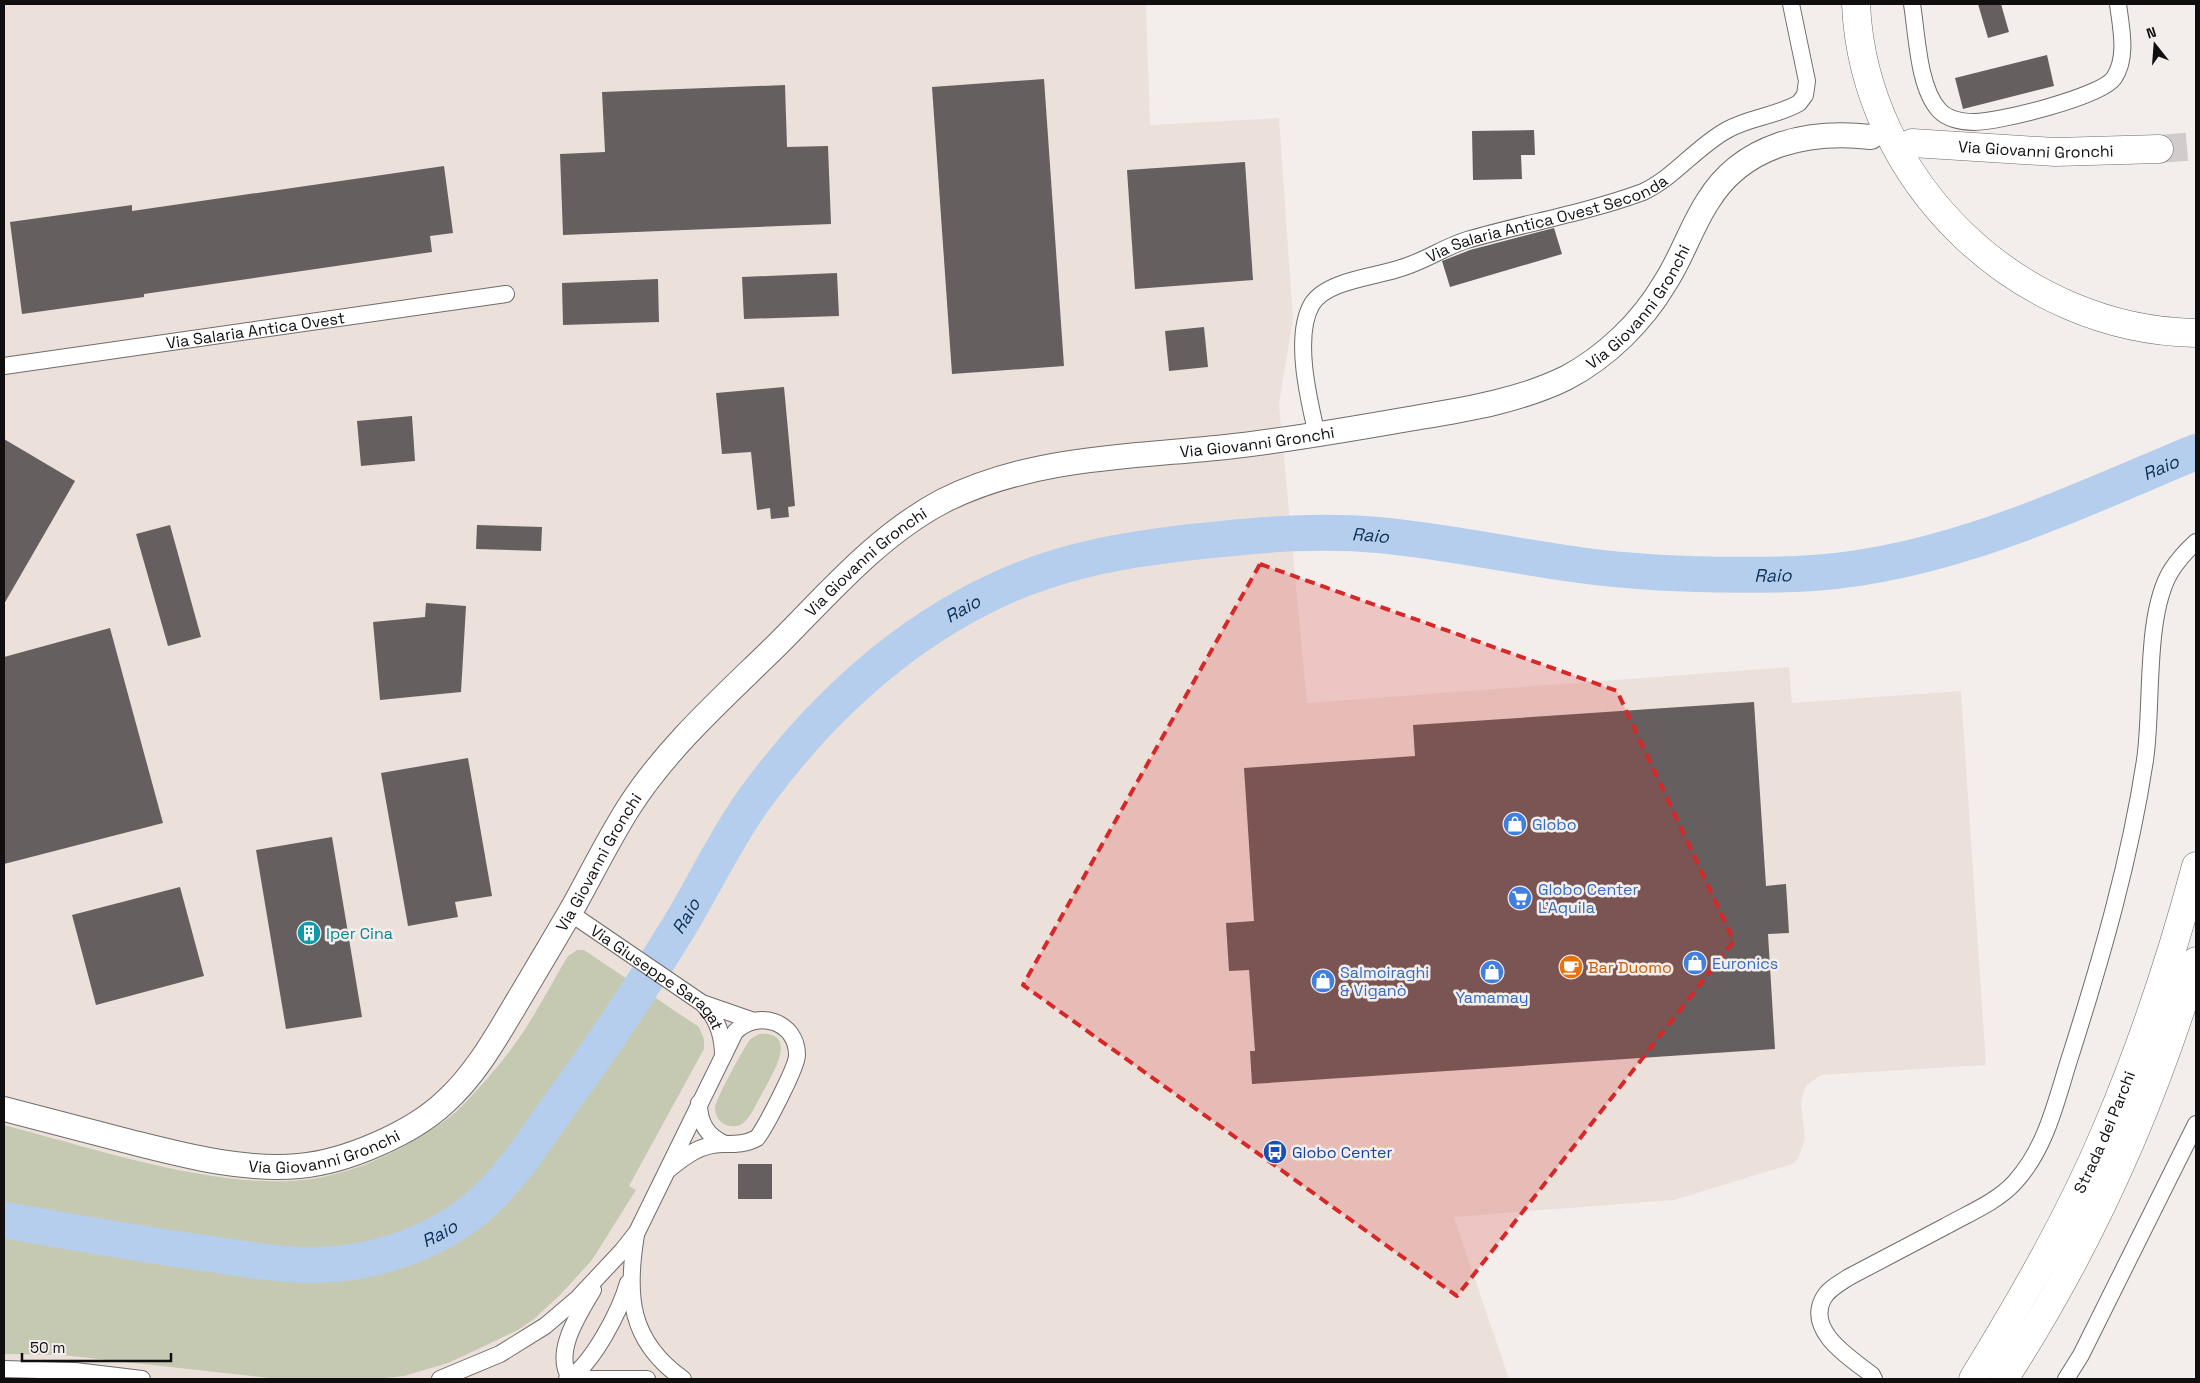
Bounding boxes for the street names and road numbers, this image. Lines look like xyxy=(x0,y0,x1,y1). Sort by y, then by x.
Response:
street label: Via Giovanni Gronchi xyxy=(1957,135,2114,163)
street label: Via Salaria Antica Ovest Seconda xyxy=(1423,170,1672,267)
street label: Via Giovanni Gronchi xyxy=(1582,241,1694,374)
street label: Via Salaria Antica Ovest xyxy=(165,307,346,353)
street label: Via Giovanni Gronchi xyxy=(1179,421,1336,462)
street label: Via Giovanni Gronchi xyxy=(800,502,930,621)
street label: Via Giovanni Gronchi xyxy=(551,789,646,935)
street label: Via Giuseppe Saragat xyxy=(587,920,729,1033)
street label: Strada dei Parchi xyxy=(2068,1068,2140,1197)
street label: Via Giovanni Gronchi xyxy=(248,1125,403,1177)

